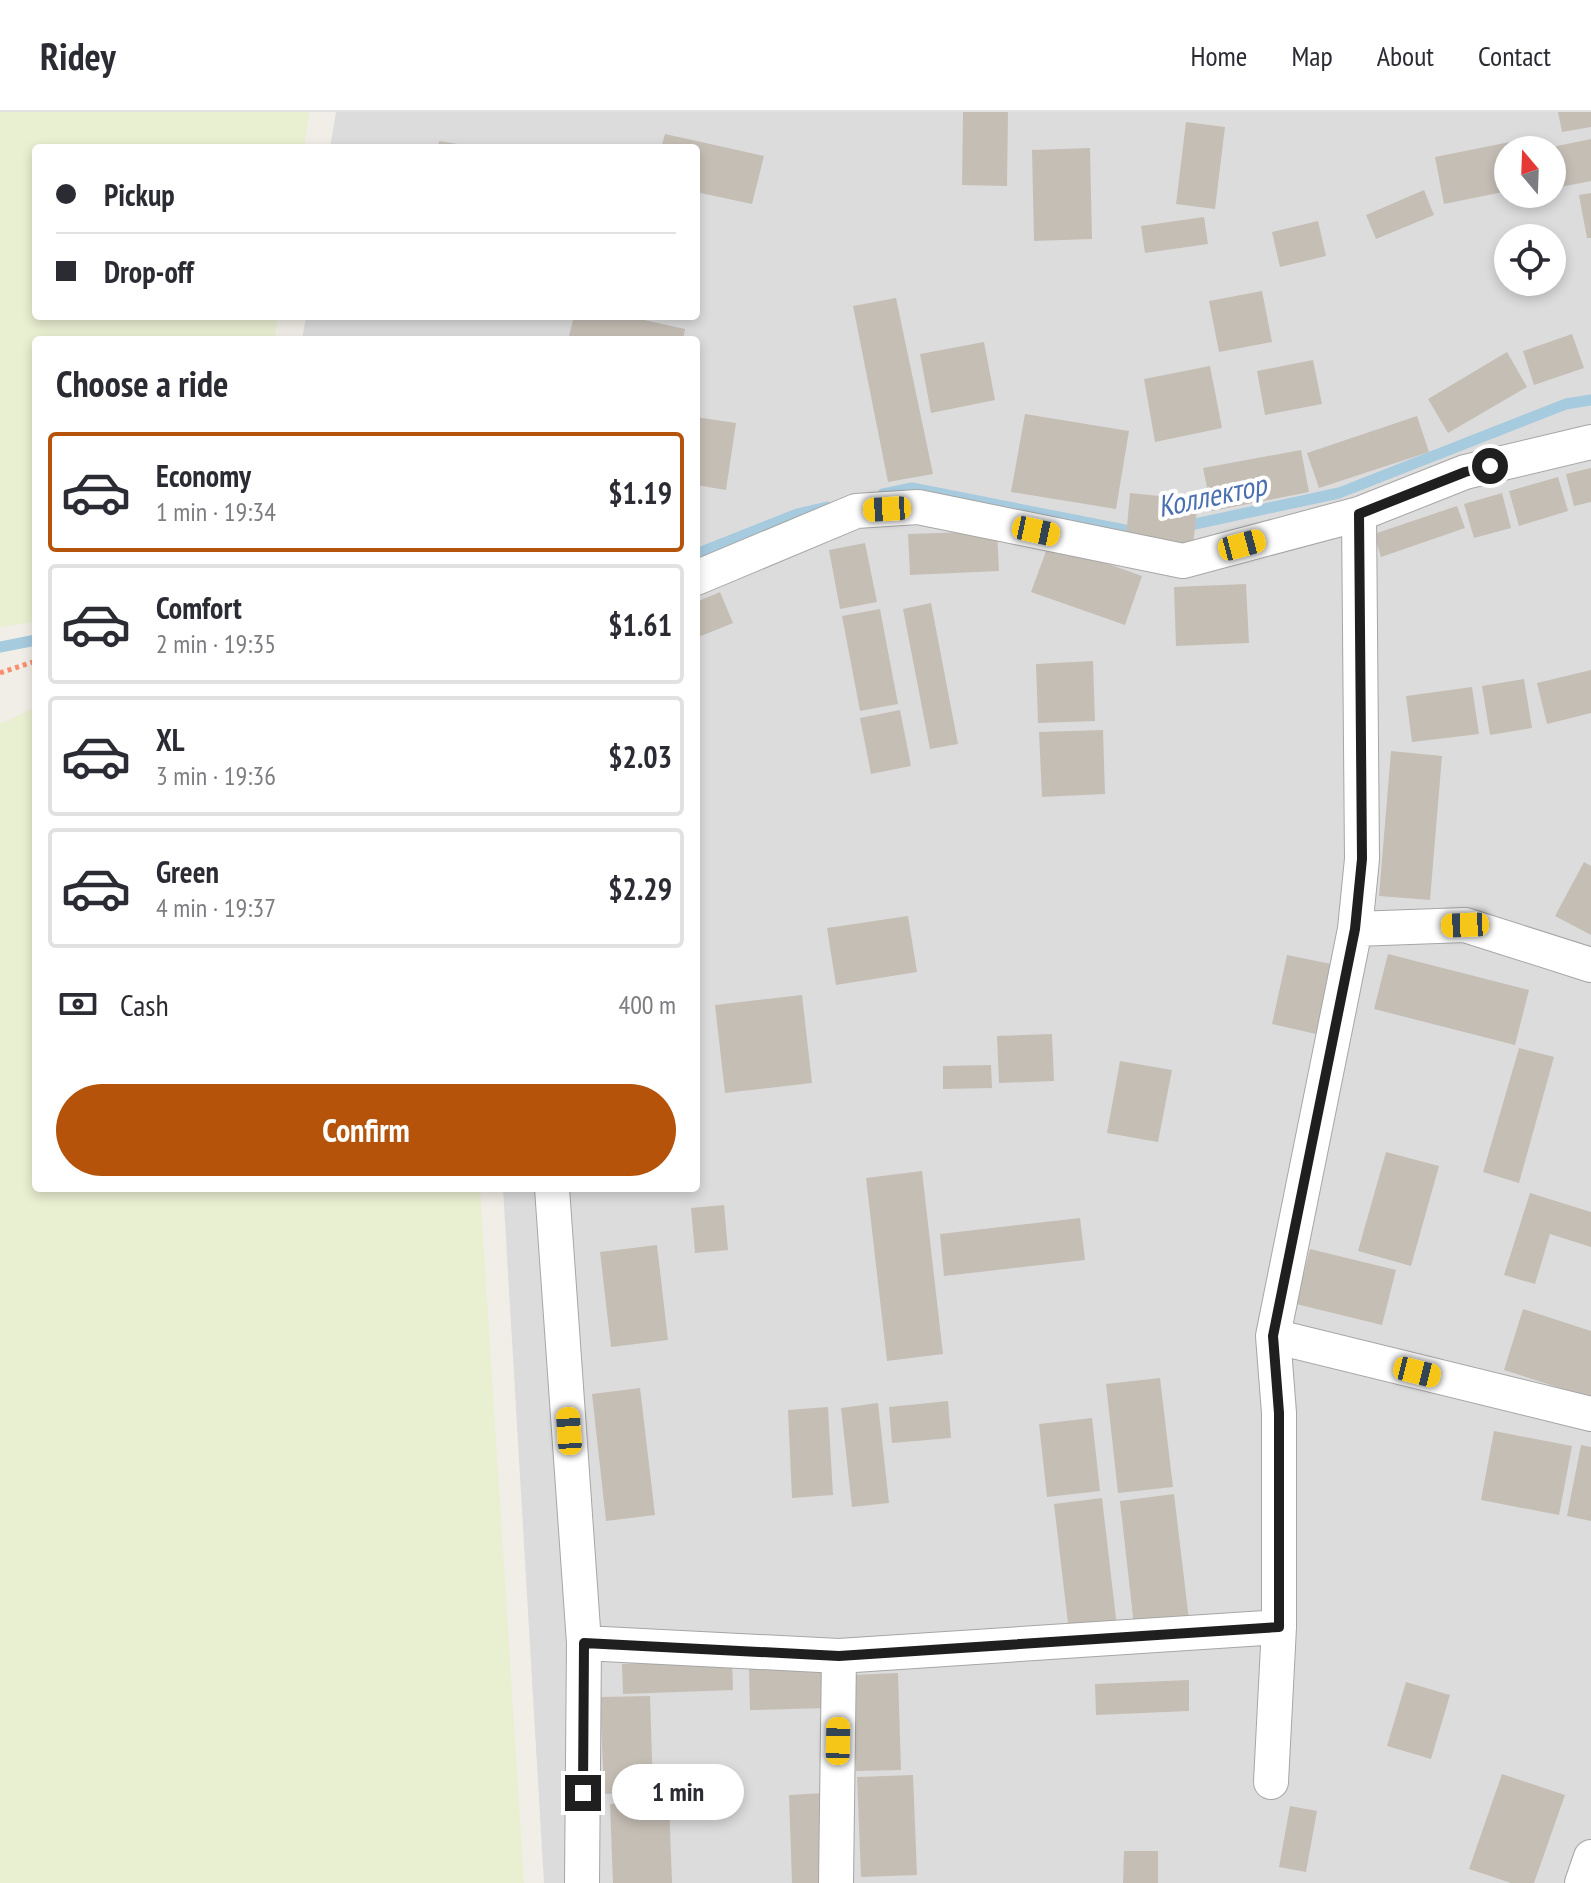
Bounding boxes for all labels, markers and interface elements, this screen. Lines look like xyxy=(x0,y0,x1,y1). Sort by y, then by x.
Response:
text: Ridey xyxy=(40,31,116,80)
text: Home xyxy=(1191,37,1247,74)
text: Map xyxy=(1291,37,1333,74)
text: About xyxy=(1377,37,1434,74)
text: Contact xyxy=(1478,37,1551,74)
north arrow xyxy=(1494,136,1566,208)
map controls xyxy=(1494,136,1566,296)
text: Pickup xyxy=(104,175,175,214)
button: locate xyxy=(1494,224,1566,296)
text: Drop-off xyxy=(104,252,194,291)
text: Choose a ride xyxy=(56,360,228,407)
route start xyxy=(1472,448,1508,484)
icon: car xyxy=(60,456,132,528)
text: Economy xyxy=(156,456,251,495)
water label: Коллектор xyxy=(1154,464,1271,525)
text: $1.19 xyxy=(608,473,672,512)
text: 1 min · 19:34 xyxy=(156,495,276,528)
car xyxy=(862,496,912,522)
car xyxy=(1010,514,1062,548)
car xyxy=(1216,527,1268,563)
icon: car xyxy=(60,588,132,660)
text: Comfort xyxy=(156,588,242,627)
text: $1.61 xyxy=(608,605,672,644)
text: 2 min · 19:35 xyxy=(156,627,276,660)
icon: car xyxy=(60,720,132,792)
text: XL xyxy=(156,720,185,759)
text: $2.03 xyxy=(608,737,672,776)
text: 3 min · 19:36 xyxy=(156,759,276,792)
icon: car xyxy=(60,852,132,924)
text: Green xyxy=(156,852,219,891)
text: $2.29 xyxy=(608,869,672,908)
text: 4 min · 19:37 xyxy=(156,891,276,924)
car xyxy=(1441,912,1489,938)
icon: cash xyxy=(56,982,100,1026)
text: Cash xyxy=(120,985,169,1024)
text: 400 m xyxy=(618,988,676,1021)
button: Confirm xyxy=(56,1084,676,1176)
car xyxy=(1391,1355,1443,1389)
car xyxy=(555,1406,583,1456)
car xyxy=(826,1717,850,1765)
callout: 1 min xyxy=(611,1765,743,1821)
route end xyxy=(565,1775,601,1811)
text: 1 min xyxy=(652,1775,704,1808)

